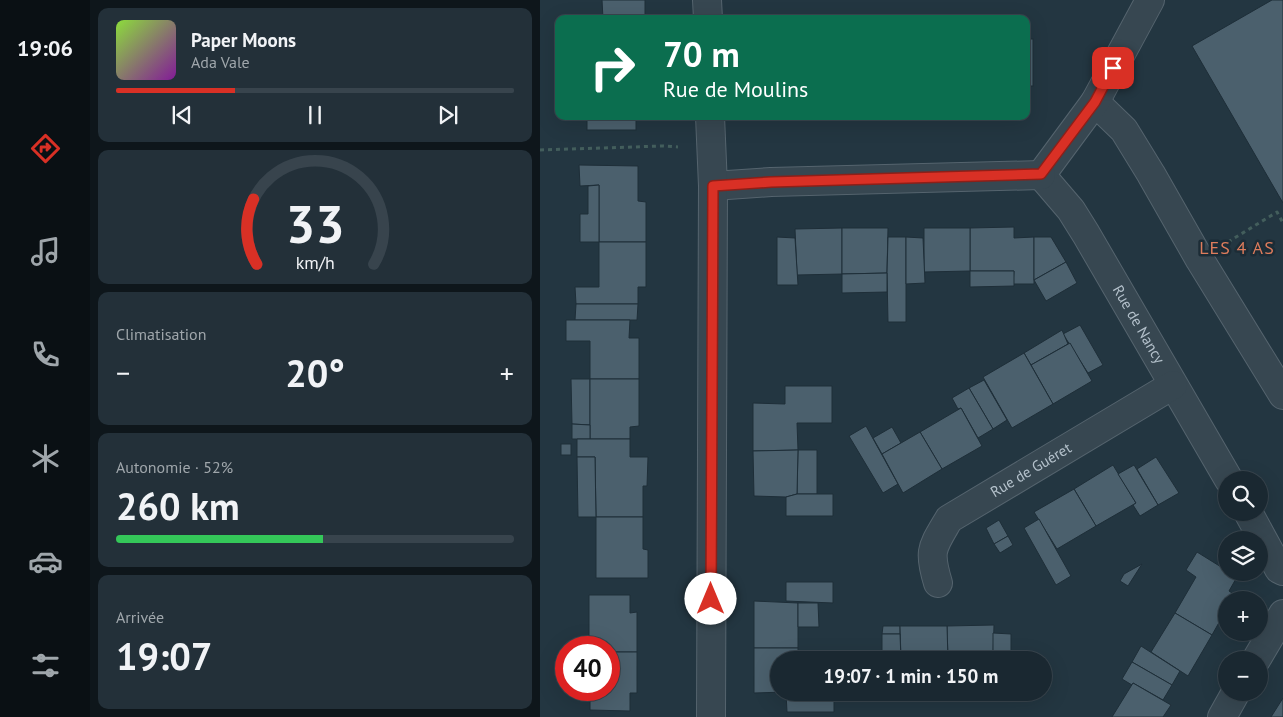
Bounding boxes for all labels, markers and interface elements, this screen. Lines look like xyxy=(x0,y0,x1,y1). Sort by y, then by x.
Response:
text: Paper Moons xyxy=(191,28,296,52)
text: 70 m xyxy=(663,31,740,77)
text: 19:06 xyxy=(17,34,73,62)
icon: right xyxy=(580,35,645,100)
pin xyxy=(1092,47,1134,89)
text: Ada Vale xyxy=(191,52,250,72)
icon: arrive xyxy=(1099,54,1127,82)
text: Rue de Moulins xyxy=(663,75,808,103)
icon: previous xyxy=(168,101,196,129)
icon: pause xyxy=(301,101,329,129)
icon: next xyxy=(434,101,462,129)
icon: directions xyxy=(28,131,63,166)
text: 33 xyxy=(286,190,344,257)
icon: music xyxy=(28,234,63,269)
district label: LES 4 AS xyxy=(1199,236,1275,259)
text: km/h xyxy=(295,251,335,274)
street label: Rue de Nancy xyxy=(1109,282,1169,367)
text: Climatisation xyxy=(116,324,206,344)
icon: phone xyxy=(28,337,63,372)
text: 20° xyxy=(285,348,345,397)
text: − xyxy=(116,354,130,391)
text: + xyxy=(500,354,514,391)
street label: Rue de Guéret xyxy=(987,438,1075,501)
icon: climate xyxy=(28,441,63,476)
text: Autonomie · 52% xyxy=(116,457,233,477)
map controls xyxy=(1218,471,1268,701)
button: search xyxy=(1218,471,1268,521)
text: 260 km xyxy=(116,481,240,530)
button: layers xyxy=(1218,531,1268,581)
icon: car xyxy=(28,544,63,579)
position arrow xyxy=(684,572,736,624)
button: + xyxy=(1218,591,1268,641)
text: Arrivée xyxy=(116,607,164,627)
text: 19:07 xyxy=(116,631,212,680)
speed limit sign: 40 xyxy=(555,636,620,701)
icon: filters xyxy=(28,648,63,683)
button: − xyxy=(1218,651,1268,701)
text: 19:07 · 1 min · 150 m xyxy=(824,664,998,688)

